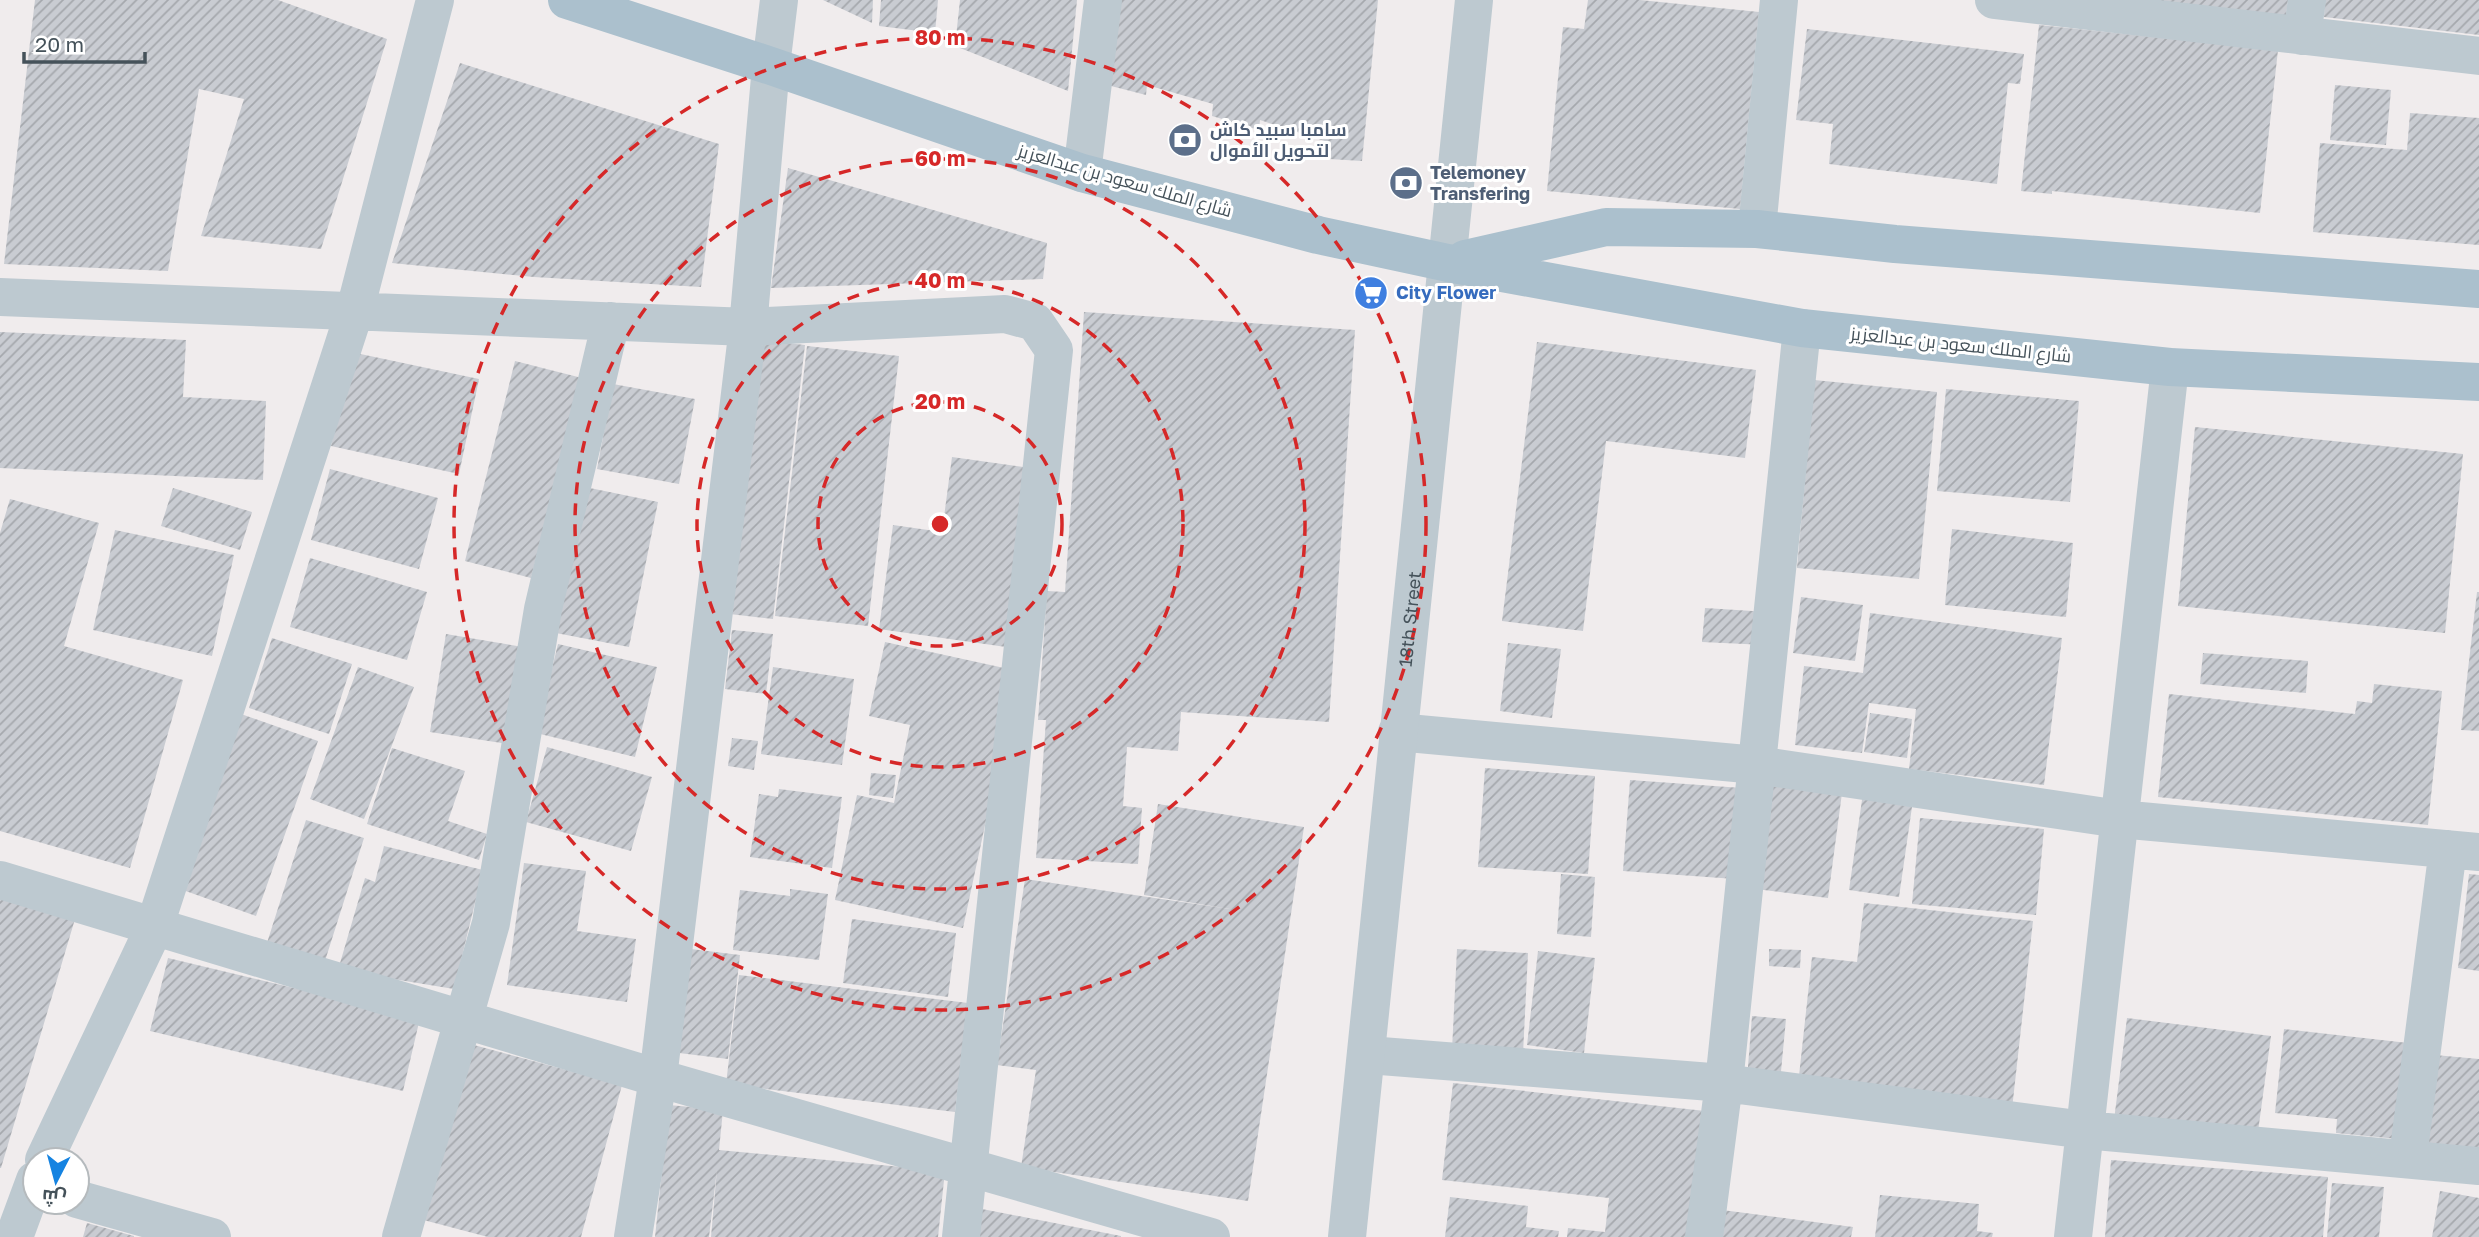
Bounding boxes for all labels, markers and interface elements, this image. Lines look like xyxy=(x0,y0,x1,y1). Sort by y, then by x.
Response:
scale bar xyxy=(24,21,145,65)
text: 80 m xyxy=(915,24,965,50)
text: 20 m xyxy=(35,31,84,57)
place label: سامبا سبيد كاش لتحويل الأموال xyxy=(1210,118,1347,162)
bank icon: سامبا سبيد كاش لتحويل الأموال xyxy=(1166,121,1204,159)
street label: شارع الملك سعود بن عبدالعزيز xyxy=(1014,139,1235,223)
text: 60 m xyxy=(915,145,965,171)
place label: Telemoney Transfering xyxy=(1430,161,1530,204)
bank icon: Telemoney Transfering xyxy=(1387,164,1425,202)
text: 40 m xyxy=(915,267,965,293)
supermarket icon: City Flower xyxy=(1352,274,1390,312)
place label: City Flower xyxy=(1396,281,1496,303)
street label: شارع الملك سعود بن عبدالعزيز xyxy=(1848,321,2073,369)
text: 20 m xyxy=(915,388,965,414)
centre of rings xyxy=(928,512,952,536)
street label: 18th Street xyxy=(1394,570,1425,668)
north arrow xyxy=(21,1146,91,1216)
text: ش xyxy=(41,1185,68,1211)

